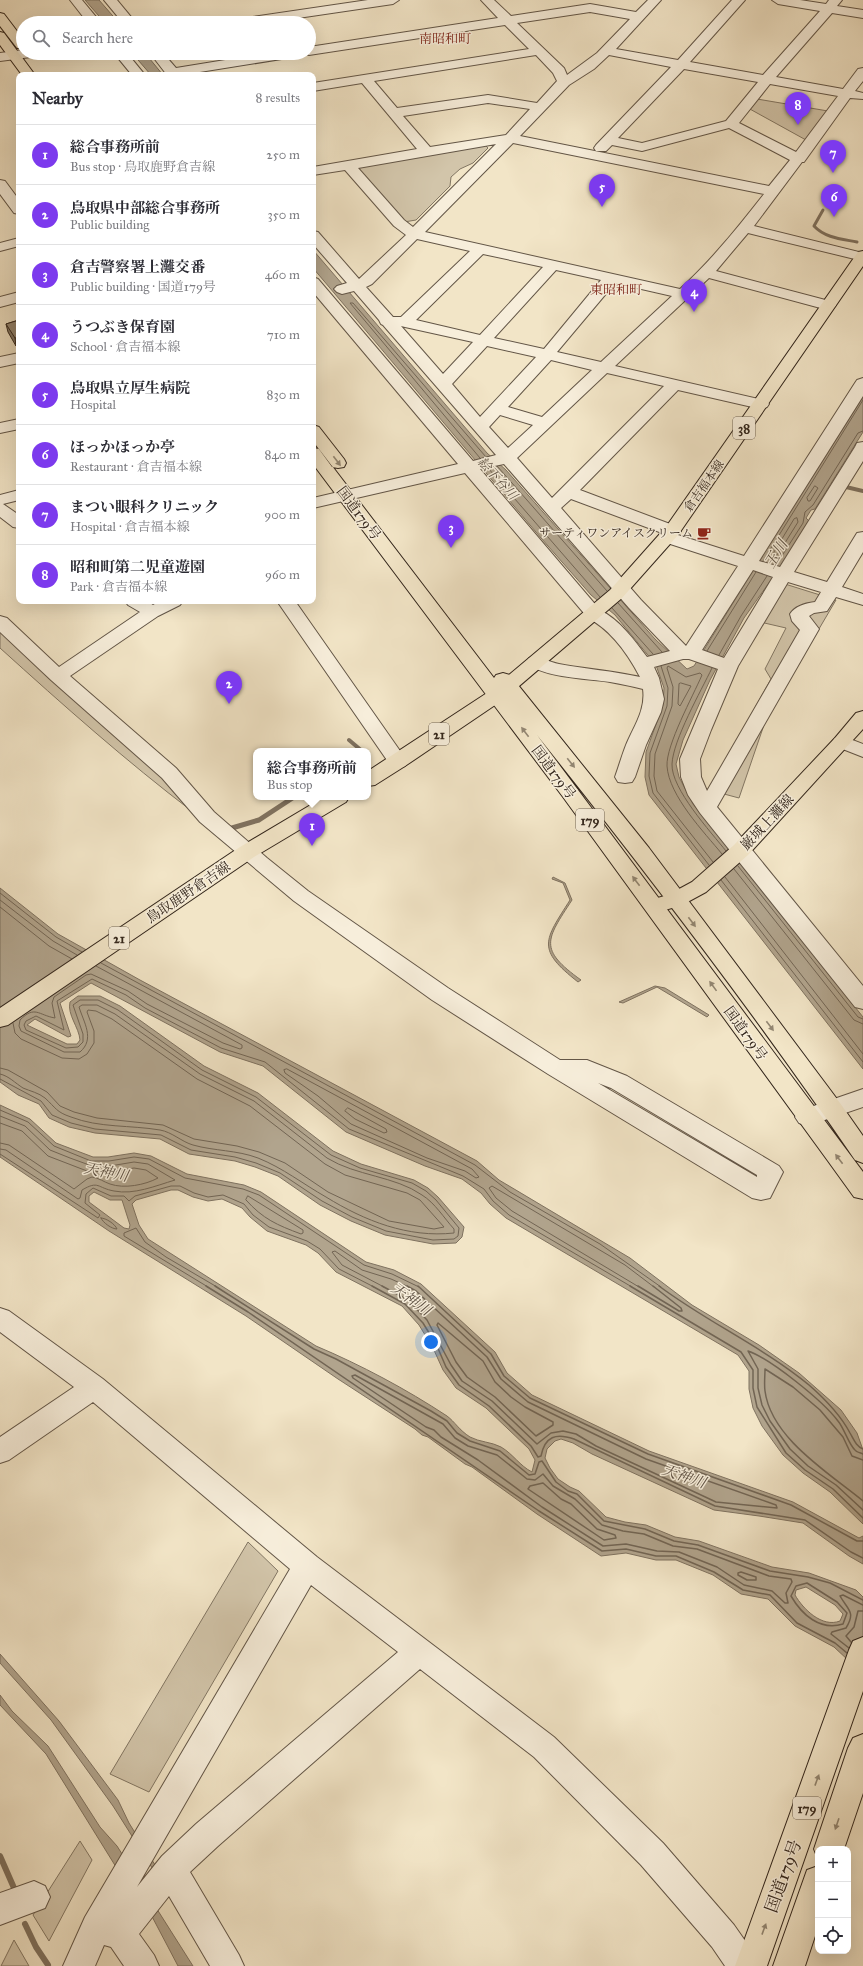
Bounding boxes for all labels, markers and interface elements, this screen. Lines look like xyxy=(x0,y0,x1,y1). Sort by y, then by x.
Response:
search box xyxy=(16,16,316,60)
icon: search xyxy=(30,27,52,49)
text: Search here xyxy=(62,29,133,47)
district label: 南昭和町 xyxy=(419,31,471,47)
text: Nearby xyxy=(32,88,83,109)
text: 8 results xyxy=(256,90,300,106)
pin: 8 xyxy=(785,92,811,125)
text: 総合事務所前 xyxy=(70,138,160,156)
pin: 7 xyxy=(820,140,846,173)
text: 1 xyxy=(42,147,48,163)
text: 250 m xyxy=(266,147,300,163)
text: Bus stop · 鳥取鹿野倉吉線 xyxy=(70,159,215,175)
pin: 5 xyxy=(589,174,615,207)
pin: 6 xyxy=(821,184,847,217)
text: 鳥取県中部総合事務所 xyxy=(70,199,220,217)
text: 2 xyxy=(42,207,48,223)
text: 350 m xyxy=(267,207,300,223)
text: Public building xyxy=(70,217,149,233)
text: 倉吉警察署上灘交番 xyxy=(70,258,205,276)
text: 3 xyxy=(42,267,48,283)
text: 460 m xyxy=(265,267,300,283)
text: Public building · 国道179号 xyxy=(70,279,216,295)
pin: 4 xyxy=(681,279,707,312)
district label: 東昭和町 xyxy=(590,282,642,298)
text: うつぶき保育園 xyxy=(70,318,175,336)
text: 4 xyxy=(41,327,49,343)
text: 710 m xyxy=(267,327,300,343)
text: School · 倉吉福本線 xyxy=(70,339,180,355)
text: 鳥取県立厚生病院 xyxy=(70,379,190,397)
text: 5 xyxy=(42,387,48,403)
text: 830 m xyxy=(267,387,300,403)
text: Hospital xyxy=(70,397,116,413)
road number: 38 xyxy=(733,417,755,439)
text: ほっかほっか亭 xyxy=(70,438,175,456)
text: 6 xyxy=(42,447,48,463)
text: 840 m xyxy=(265,447,300,463)
water label: 絵下谷川 xyxy=(474,454,522,505)
one-way arrow xyxy=(332,456,341,467)
street label: 倉吉福本線 xyxy=(681,457,727,515)
text: Restaurant · 倉吉福本線 xyxy=(70,459,202,475)
street label: 国道179号 xyxy=(333,483,384,543)
text: まつい眼科クリニック xyxy=(70,498,219,516)
text: 7 xyxy=(42,507,48,523)
text: 900 m xyxy=(264,507,300,523)
pin: 3 xyxy=(438,515,464,548)
text: Hospital · 倉吉福本線 xyxy=(70,519,190,535)
cafe icon: サーティワンアイスクリーム xyxy=(696,525,712,541)
place label: サーティワンアイスクリーム xyxy=(539,526,693,540)
water label: 玉川 xyxy=(761,535,792,571)
text: 昭和町第二児童遊園 xyxy=(70,558,205,576)
text: 8 xyxy=(42,567,48,583)
text: 960 m xyxy=(265,567,300,583)
text: Park · 倉吉福本線 xyxy=(70,579,167,595)
pin: 2 xyxy=(216,671,242,704)
road number: 21 xyxy=(429,723,449,745)
one-way arrow xyxy=(521,727,529,738)
street label: 国道179号 xyxy=(528,742,579,802)
popup xyxy=(253,748,371,800)
one-way arrow xyxy=(566,758,575,769)
text: 総合事務所前 xyxy=(267,759,357,777)
text: Bus stop xyxy=(267,777,313,793)
street label: 巌城上灘線 xyxy=(737,791,797,854)
road number: 179 xyxy=(576,809,604,831)
pin: 1 xyxy=(299,813,325,846)
street label: 鳥取鹿野倉吉線 xyxy=(143,858,234,927)
one-way arrow xyxy=(632,876,640,887)
one-way arrow xyxy=(688,917,696,928)
road number: 21 xyxy=(109,927,129,949)
one-way arrow xyxy=(709,981,717,992)
street label: 国道179号 xyxy=(720,1003,771,1064)
one-way arrow xyxy=(766,1021,774,1031)
one-way arrow xyxy=(835,1153,844,1164)
water label: 天神川 xyxy=(82,1159,132,1186)
water label: 天神川 xyxy=(387,1279,436,1320)
your location xyxy=(421,1332,441,1352)
water label: 天神川 xyxy=(660,1460,710,1492)
one-way arrow xyxy=(814,1774,820,1786)
road number: 179 xyxy=(793,1797,821,1819)
one-way arrow xyxy=(834,1819,840,1831)
street label: 国道179号 xyxy=(761,1837,806,1915)
map controls xyxy=(815,1846,851,1954)
button: + xyxy=(815,1846,851,1882)
button: − xyxy=(815,1882,851,1918)
button: locate xyxy=(815,1918,851,1954)
one-way arrow xyxy=(761,1923,767,1935)

